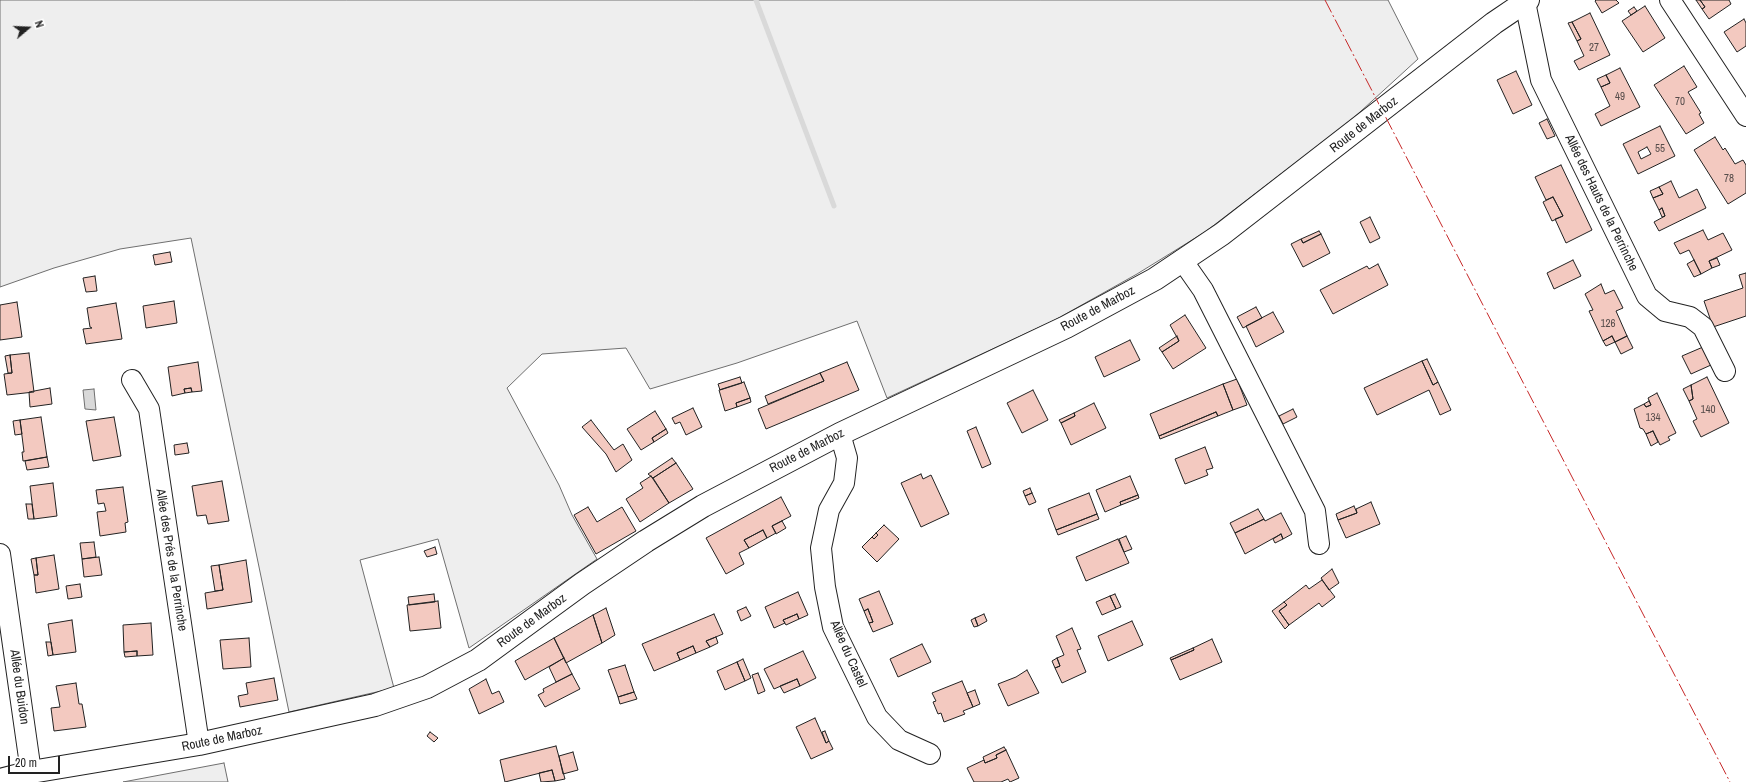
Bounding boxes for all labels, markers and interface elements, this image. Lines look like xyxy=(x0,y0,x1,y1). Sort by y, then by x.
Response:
north arrow xyxy=(8,8,48,48)
text: N xyxy=(32,19,47,29)
house number: 27 xyxy=(1589,41,1599,55)
house number: 49 xyxy=(1615,90,1625,104)
street label: Route de Marboz xyxy=(1327,94,1401,156)
house number: 70 xyxy=(1675,95,1685,109)
street label: Allée des Hauts de la Perrinche xyxy=(1561,132,1641,274)
house number: 55 xyxy=(1655,142,1665,156)
house number: 78 xyxy=(1724,172,1734,186)
street label: Route de Marboz xyxy=(1058,283,1138,335)
house number: 126 xyxy=(1600,317,1616,331)
house number: 140 xyxy=(1700,403,1716,417)
house number: 134 xyxy=(1645,411,1661,425)
street label: Route de Marboz xyxy=(767,425,847,477)
street label: Allée des Prés de la Perrinche xyxy=(152,488,190,632)
street label: Route de Marboz xyxy=(494,591,570,651)
street label: Allée du Castel xyxy=(826,618,870,690)
street label: Allée du Buidon xyxy=(6,649,32,725)
street label: Route de Marboz xyxy=(180,723,264,755)
scale bar xyxy=(10,748,62,774)
text: 20 m xyxy=(15,755,37,771)

